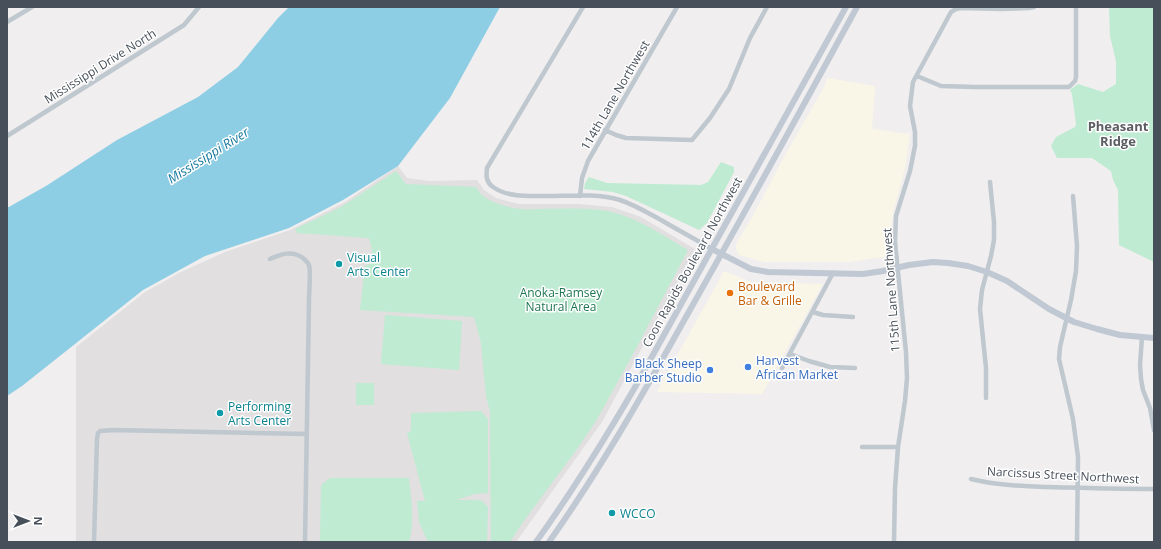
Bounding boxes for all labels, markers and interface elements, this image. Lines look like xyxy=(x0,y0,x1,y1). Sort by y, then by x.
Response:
street label: Mississippi Drive North xyxy=(41,25,159,107)
street label: 114th Lane Northwest xyxy=(577,37,653,153)
district label: Pheasant Ridge xyxy=(1088,117,1149,150)
water label: Mississippi River xyxy=(164,122,253,187)
street label: Coon Rapids Boulevard Northwest xyxy=(638,174,746,350)
street label: 115th Lane Northwest xyxy=(878,227,904,353)
place label: Visual Arts Center xyxy=(347,249,410,280)
marker: Visual Arts Center xyxy=(334,259,344,269)
place label: Boulevard Bar & Grille xyxy=(738,278,802,309)
park label: Anoka-Ramsey Natural Area xyxy=(520,284,603,315)
marker: Boulevard Bar & Grille xyxy=(725,288,735,298)
place label: Harvest African Market xyxy=(756,352,838,383)
place label: Black Sheep Barber Studio xyxy=(625,355,702,386)
marker: Harvest African Market xyxy=(743,362,753,372)
marker: Black Sheep Barber Studio xyxy=(705,365,715,375)
place label: Performing Arts Center xyxy=(228,398,292,429)
marker: Performing Arts Center xyxy=(215,408,225,418)
street label: Narcissus Street Northwest xyxy=(986,463,1140,487)
north arrow xyxy=(8,501,48,541)
place label: WCCO xyxy=(620,505,656,522)
marker: WCCO xyxy=(607,508,617,518)
text: N xyxy=(31,517,46,525)

